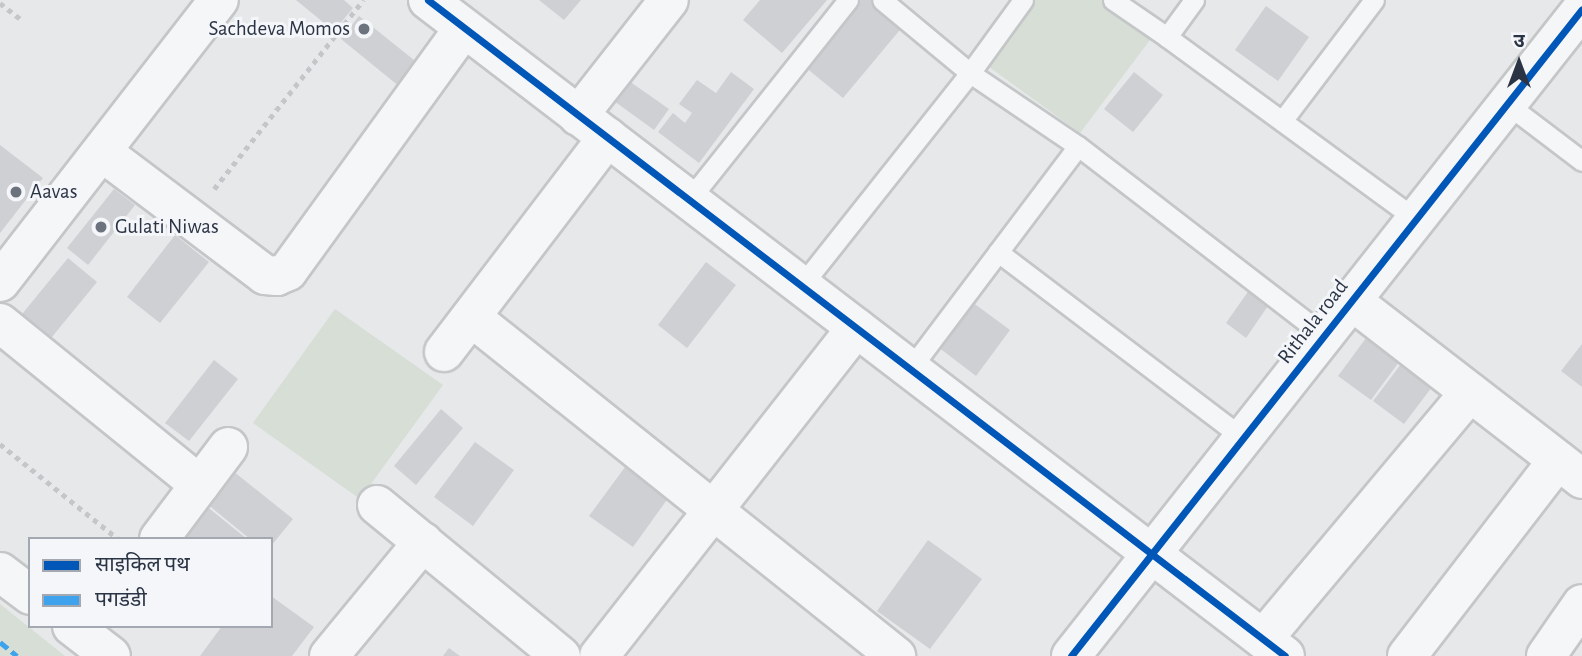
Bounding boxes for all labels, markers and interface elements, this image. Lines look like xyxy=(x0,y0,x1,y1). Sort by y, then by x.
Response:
place label: Sachdeva Momos xyxy=(208,16,350,42)
marker: Sachdeva Momos xyxy=(356,21,372,37)
north arrow xyxy=(1484,28,1554,98)
text: उ xyxy=(1513,32,1525,51)
place label: Aavas xyxy=(30,179,78,205)
marker: Aavas xyxy=(8,184,24,200)
place label: Gulati Niwas xyxy=(115,214,219,240)
marker: Gulati Niwas xyxy=(93,219,109,235)
street label: Rithala road xyxy=(1272,275,1354,369)
legend xyxy=(28,537,273,628)
text: साइकिल पथ xyxy=(95,554,190,575)
text: पगडंडी xyxy=(95,589,147,610)

